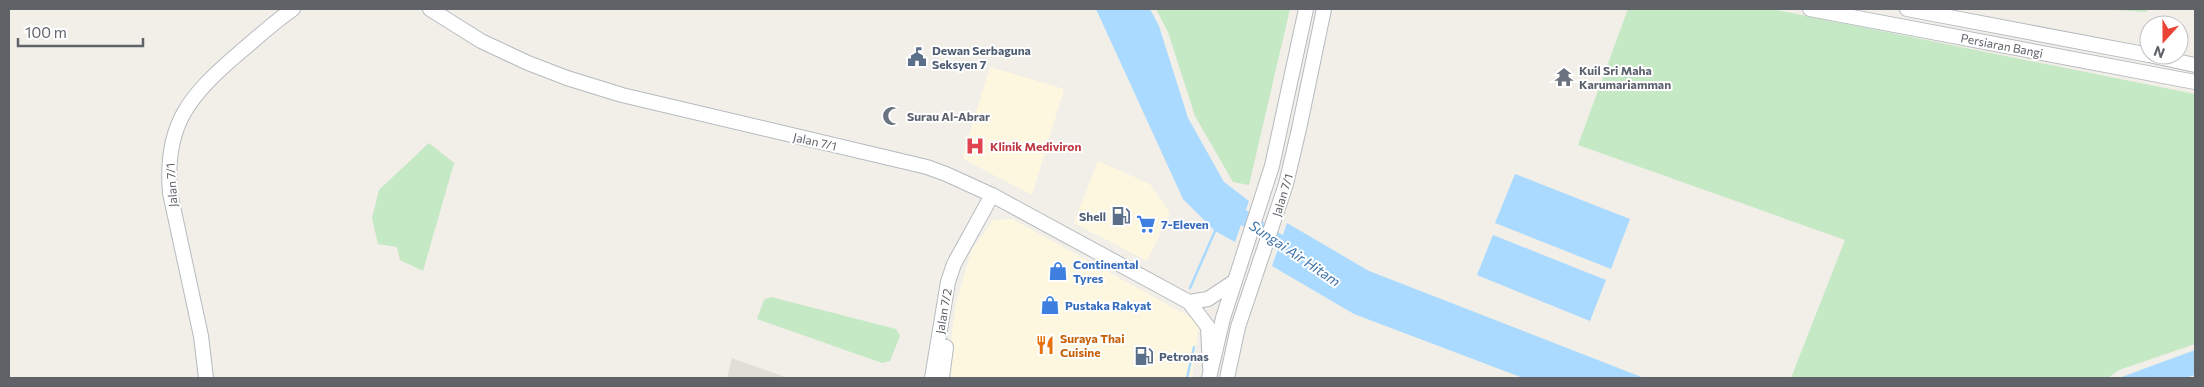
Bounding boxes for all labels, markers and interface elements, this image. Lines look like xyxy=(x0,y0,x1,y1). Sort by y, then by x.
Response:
scale bar xyxy=(18,15,142,47)
north arrow xyxy=(2139,15,2189,65)
text: 100 m xyxy=(25,23,67,41)
street label: Persiaran Bangi xyxy=(1960,30,2044,60)
place label: Dewan Serbaguna Seksyen 7 xyxy=(932,43,1031,71)
text: N xyxy=(2151,43,2167,62)
public building icon: Dewan Serbaguna Seksyen 7 xyxy=(906,46,928,68)
place label: Kuil Sri Maha Karumariamman xyxy=(1579,63,1671,91)
temple icon: Kuil Sri Maha Karumariamman xyxy=(1553,66,1575,88)
mosque icon: Surau Al-Abrar xyxy=(881,105,903,127)
place label: Surau Al-Abrar xyxy=(907,109,990,123)
street label: Jalan 7/1 xyxy=(792,129,838,154)
hospital icon: Klinik Mediviron xyxy=(964,135,986,157)
place label: Klinik Mediviron xyxy=(990,139,1081,153)
street label: Jalan 7/1 xyxy=(162,162,181,208)
street label: Jalan 7/1 xyxy=(1269,172,1296,218)
fuel station icon: Shell xyxy=(1110,205,1132,227)
place label: Shell xyxy=(1079,209,1106,223)
supermarket icon: 7-Eleven xyxy=(1135,213,1157,235)
water label: Sungai Air Hitam xyxy=(1246,216,1344,290)
place label: 7-Eleven xyxy=(1161,217,1209,231)
place label: Continental Tyres xyxy=(1073,257,1139,285)
shop icon: Continental Tyres xyxy=(1047,260,1069,282)
street label: Jalan 7/2 xyxy=(932,287,955,335)
shop icon: Pustaka Rakyat xyxy=(1039,294,1061,316)
place label: Pustaka Rakyat xyxy=(1065,298,1151,312)
place label: Suraya Thai Cuisine xyxy=(1060,331,1125,359)
restaurant icon: Suraya Thai Cuisine xyxy=(1034,334,1056,356)
fuel station icon: Petronas xyxy=(1133,345,1155,367)
place label: Petronas xyxy=(1159,349,1209,363)

